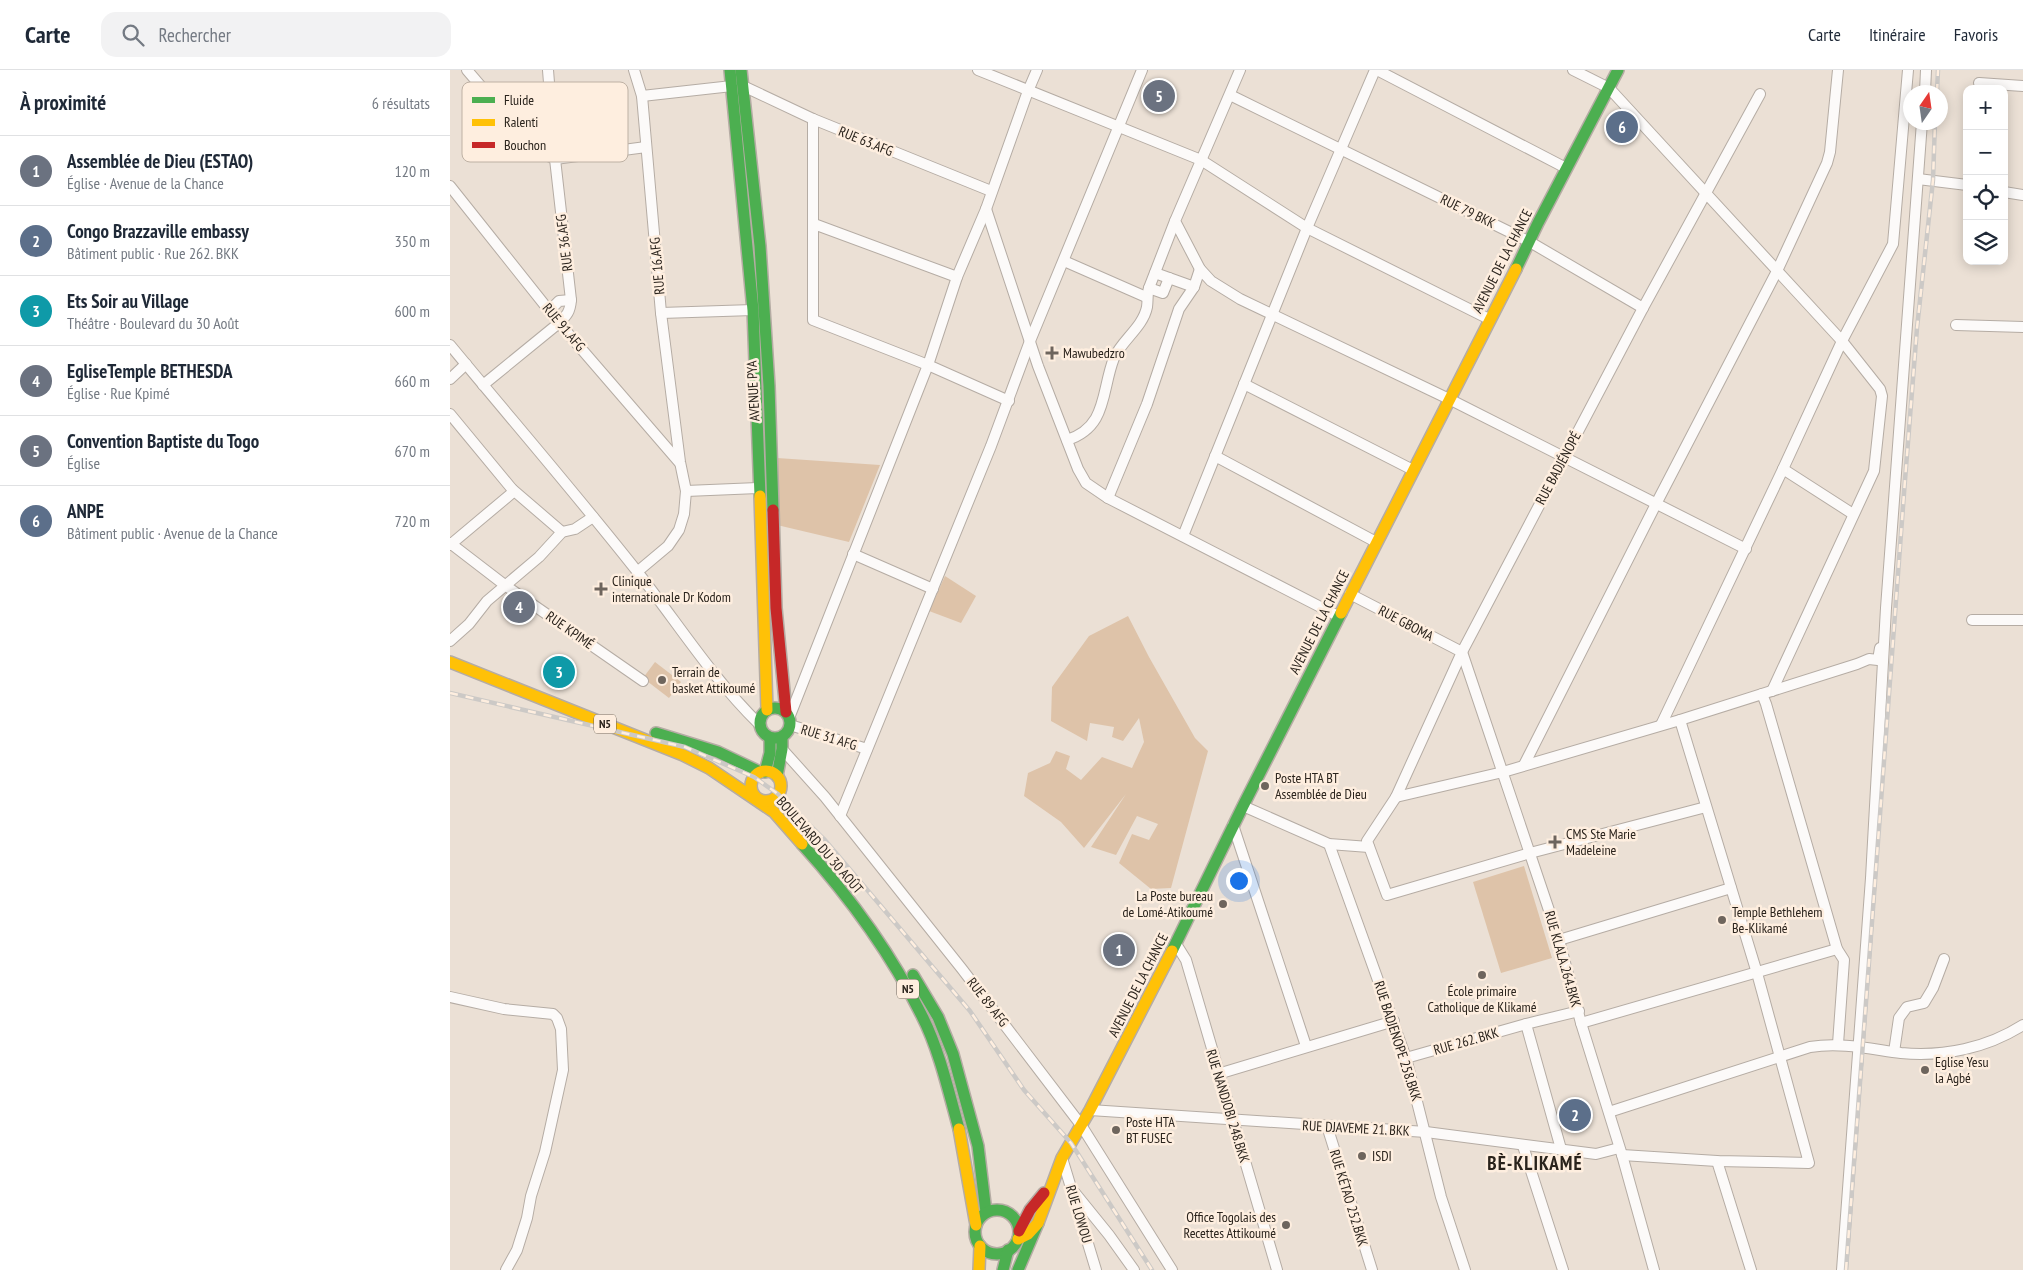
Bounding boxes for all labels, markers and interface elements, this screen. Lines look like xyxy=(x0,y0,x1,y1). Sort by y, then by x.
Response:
search box xyxy=(101,12,451,57)
text: Carte xyxy=(25,19,71,50)
icon: search xyxy=(119,21,147,49)
text: Rechercher xyxy=(159,23,231,47)
text: Carte xyxy=(1808,23,1841,46)
text: Itinéraire xyxy=(1869,23,1926,46)
text: Favoris xyxy=(1954,23,1998,46)
pin: 5 xyxy=(1143,77,1175,115)
legend xyxy=(462,82,628,162)
north arrow xyxy=(1903,85,1948,130)
map controls xyxy=(1963,85,2008,265)
button: + xyxy=(1963,85,2008,130)
text: À proximité xyxy=(20,89,106,116)
text: Fluide xyxy=(504,91,534,109)
text: 6 résultats xyxy=(372,93,430,113)
pin: 6 xyxy=(1606,108,1638,146)
text: Ralenti xyxy=(504,113,538,131)
street label: RUE 63.AFG xyxy=(836,122,896,160)
button: − xyxy=(1963,130,2008,175)
text: Bouchon xyxy=(504,136,546,154)
text: Assemblée de Dieu (ESTAO) xyxy=(67,149,253,173)
text: 1 xyxy=(32,161,40,181)
text: 120 m xyxy=(395,161,430,181)
text: Église · Avenue de la Chance xyxy=(67,173,224,193)
button: locate xyxy=(1963,175,2008,220)
street label: RUE 79 BKK xyxy=(1438,190,1499,232)
street label: AVENUE DE LA CHANCE xyxy=(1468,206,1536,316)
street label: RUE 36.AFG xyxy=(552,213,576,273)
text: Congo Brazzaville embassy xyxy=(67,219,249,243)
button: layers xyxy=(1963,220,2008,265)
text: 2 xyxy=(32,231,40,251)
text: 350 m xyxy=(395,231,430,251)
street label: RUE 16.AFG xyxy=(646,237,668,295)
text: Bâtiment public · Rue 262. BKK xyxy=(67,243,239,263)
text: Ets Soir au Village xyxy=(67,289,189,313)
street label: RUE 91.AFG xyxy=(539,299,589,355)
text: 3 xyxy=(32,301,40,321)
text: 600 m xyxy=(395,301,430,321)
text: Théâtre · Boulevard du 30 Août xyxy=(67,313,239,333)
place label: Mawubedzro xyxy=(1063,344,1125,362)
marker: Mawubedzro xyxy=(1045,346,1059,360)
text: EgliseTemple BETHESDA xyxy=(67,359,232,383)
street label: AVENUE PYA xyxy=(742,360,764,422)
text: 4 xyxy=(32,371,40,391)
text: 660 m xyxy=(395,371,430,391)
text: Église · Rue Kpimé xyxy=(67,383,170,403)
street label: RUE BADJÉNOPÉ xyxy=(1531,428,1585,508)
text: Convention Baptiste du Togo xyxy=(67,429,259,453)
text: 5 xyxy=(32,441,40,461)
text: 670 m xyxy=(395,441,430,461)
text: Église xyxy=(67,453,100,473)
text: ANPE xyxy=(67,499,104,523)
text: 6 xyxy=(32,511,40,531)
text: 720 m xyxy=(395,511,430,531)
text: Bâtiment public · Avenue de la Chance xyxy=(67,523,278,543)
street label: AVENUE DE LA CHANCE xyxy=(1285,567,1353,677)
place label: Clinique internationale Dr Kodom xyxy=(612,572,731,606)
marker: Clinique internationale Dr Kodom xyxy=(594,582,608,596)
pin: 4 xyxy=(503,588,535,626)
street label: RUE GBOMA xyxy=(1375,601,1437,645)
street label: RUE KPIMÉ xyxy=(543,607,597,653)
pin: 3 xyxy=(543,653,575,691)
place label: Terrain de basket Attikoumé xyxy=(672,663,756,697)
marker: Terrain de basket Attikoumé xyxy=(656,674,668,686)
road number: N5 xyxy=(594,714,616,734)
street label: RUE 31 AFG xyxy=(799,720,859,754)
place label: Poste HTA BT Assemblée de Dieu xyxy=(1275,769,1367,803)
marker: Poste HTA BT Assemblée de Dieu xyxy=(1259,780,1271,792)
street label: BOULEVARD DU 30 AOÛT xyxy=(773,793,868,898)
place label: CMS Ste Marie Madeleine xyxy=(1566,825,1636,859)
marker: CMS Ste Marie Madeleine xyxy=(1548,835,1562,849)
your location xyxy=(1226,868,1252,894)
place label: La Poste bureau de Lomé-Atikoumé xyxy=(1122,887,1213,921)
marker: La Poste bureau de Lomé-Atikoumé xyxy=(1217,898,1229,910)
place label: Temple Bethlehem Be-Klikamé xyxy=(1732,903,1822,937)
street label: RUE KLALA.264.BKK xyxy=(1541,909,1585,1009)
marker: Temple Bethlehem Be-Klikamé xyxy=(1716,914,1728,926)
street label: AVENUE DE LA CHANCE xyxy=(1104,930,1172,1040)
pin: 1 xyxy=(1103,931,1135,969)
marker: École primaire Catholique de Klikamé xyxy=(1476,969,1488,981)
street label: RUE 89 AFG xyxy=(963,974,1013,1030)
street label: RUE BADJENOPE 258.BKK xyxy=(1370,979,1426,1103)
road number: N5 xyxy=(897,980,919,999)
place label: École primaire Catholique de Klikamé xyxy=(1427,982,1537,1016)
street label: RUE 262. BKK xyxy=(1431,1023,1501,1059)
street label: RUE NANDJOBI 248.BKK xyxy=(1202,1047,1254,1165)
place label: Eglise Yesu la Agbé xyxy=(1935,1053,1988,1087)
marker: Eglise Yesu la Agbé xyxy=(1919,1064,1931,1076)
pin: 2 xyxy=(1559,1096,1591,1134)
place label: Poste HTA BT FUSEC xyxy=(1126,1113,1175,1147)
street label: RUE DJAVEME 21. BKK xyxy=(1302,1116,1410,1140)
marker: Poste HTA BT FUSEC xyxy=(1110,1124,1122,1136)
street label: RUE KÉTAO 252.BKK xyxy=(1326,1147,1372,1249)
place label: ISDI xyxy=(1372,1147,1392,1165)
marker: ISDI xyxy=(1356,1150,1368,1162)
district label: BÈ-KLIKAMÉ xyxy=(1487,1151,1583,1175)
street label: RUE LOWOU xyxy=(1062,1183,1096,1245)
place label: Office Togolais des Recettes Attikoumé xyxy=(1183,1208,1276,1242)
marker: Office Togolais des Recettes Attikoumé xyxy=(1280,1219,1292,1231)

